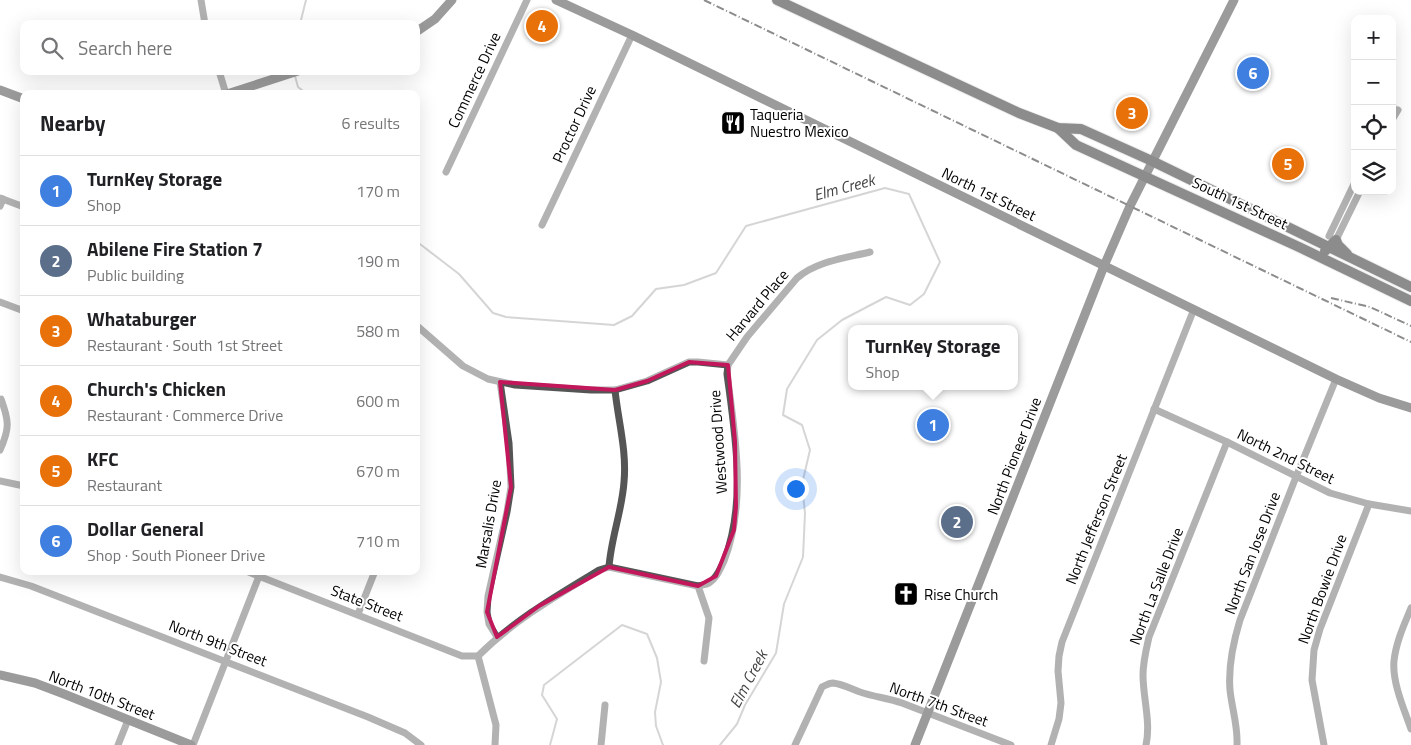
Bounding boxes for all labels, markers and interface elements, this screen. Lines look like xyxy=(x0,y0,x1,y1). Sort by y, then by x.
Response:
pin: 4 xyxy=(526,7,558,45)
map controls xyxy=(1351,15,1396,195)
button: + xyxy=(1351,15,1396,60)
search box xyxy=(20,20,420,75)
street label: Commerce Drive xyxy=(442,28,506,132)
text: Search here xyxy=(78,33,172,62)
icon: search xyxy=(38,34,66,62)
pin: 6 xyxy=(1237,54,1269,92)
button: − xyxy=(1351,60,1396,105)
street label: Proctor Drive xyxy=(546,82,602,166)
pin: 3 xyxy=(1116,94,1148,132)
place label: Taqueria Nuestro Mexico xyxy=(750,103,849,143)
button: locate xyxy=(1351,105,1396,150)
text: Nearby xyxy=(40,107,105,139)
restaurant icon: Taqueria Nuestro Mexico xyxy=(720,110,746,136)
text: 6 results xyxy=(341,111,400,135)
pin: 5 xyxy=(1272,145,1304,183)
button: layers xyxy=(1351,150,1396,195)
street label: North 1st Street xyxy=(938,161,1041,227)
text: TurnKey Storage xyxy=(87,164,222,193)
water label: Elm Creek xyxy=(811,167,879,207)
street label: South 1st Street xyxy=(1188,171,1292,236)
text: 1 xyxy=(52,179,60,203)
text: 170 m xyxy=(356,179,400,203)
text: Shop xyxy=(87,193,121,217)
text: Abilene Fire Station 7 xyxy=(87,234,263,263)
text: 2 xyxy=(52,249,60,273)
text: 190 m xyxy=(356,249,400,273)
text: Public building xyxy=(87,263,184,287)
street label: Harvard Place xyxy=(720,264,794,346)
text: Whataburger xyxy=(87,304,196,333)
text: 3 xyxy=(52,319,60,343)
text: 580 m xyxy=(356,319,400,343)
popup xyxy=(848,325,1018,390)
text: TurnKey Storage xyxy=(865,331,1001,360)
text: Restaurant · South 1st Street xyxy=(87,333,283,357)
text: Shop xyxy=(865,360,900,384)
text: Church's Chicken xyxy=(87,374,226,403)
text: 4 xyxy=(52,389,60,413)
text: 600 m xyxy=(356,389,400,413)
street label: Westwood Drive xyxy=(703,389,733,495)
street label: North Pioneer Drive xyxy=(981,394,1047,518)
text: Restaurant · Commerce Drive xyxy=(87,403,283,427)
pin: 1 xyxy=(917,406,949,444)
street label: North 2nd Street xyxy=(1233,422,1339,490)
text: KFC xyxy=(87,444,119,473)
street label: North Jefferson Street xyxy=(1059,450,1133,588)
text: 5 xyxy=(52,459,60,483)
text: 670 m xyxy=(356,459,400,483)
text: Restaurant xyxy=(87,473,162,497)
your location xyxy=(783,476,809,502)
street label: Marsalis Drive xyxy=(469,478,507,570)
street label: North San Jose Drive xyxy=(1218,488,1286,618)
pin: 2 xyxy=(941,503,973,541)
text: Dollar General xyxy=(87,514,204,543)
street label: North La Salle Drive xyxy=(1123,524,1189,648)
text: 6 xyxy=(52,529,60,553)
text: 710 m xyxy=(356,529,400,553)
street label: North Bowie Drive xyxy=(1291,531,1353,647)
text: Shop · South Pioneer Drive xyxy=(87,543,265,567)
street label: State Street xyxy=(328,579,407,628)
church icon: Rise Church xyxy=(893,581,919,607)
place label: Rise Church xyxy=(924,583,998,606)
street label: North 9th Street xyxy=(166,614,271,673)
water label: Elm Creek xyxy=(723,644,774,712)
street label: North 10th Street xyxy=(46,664,159,726)
street label: North 7th Street xyxy=(886,675,992,733)

